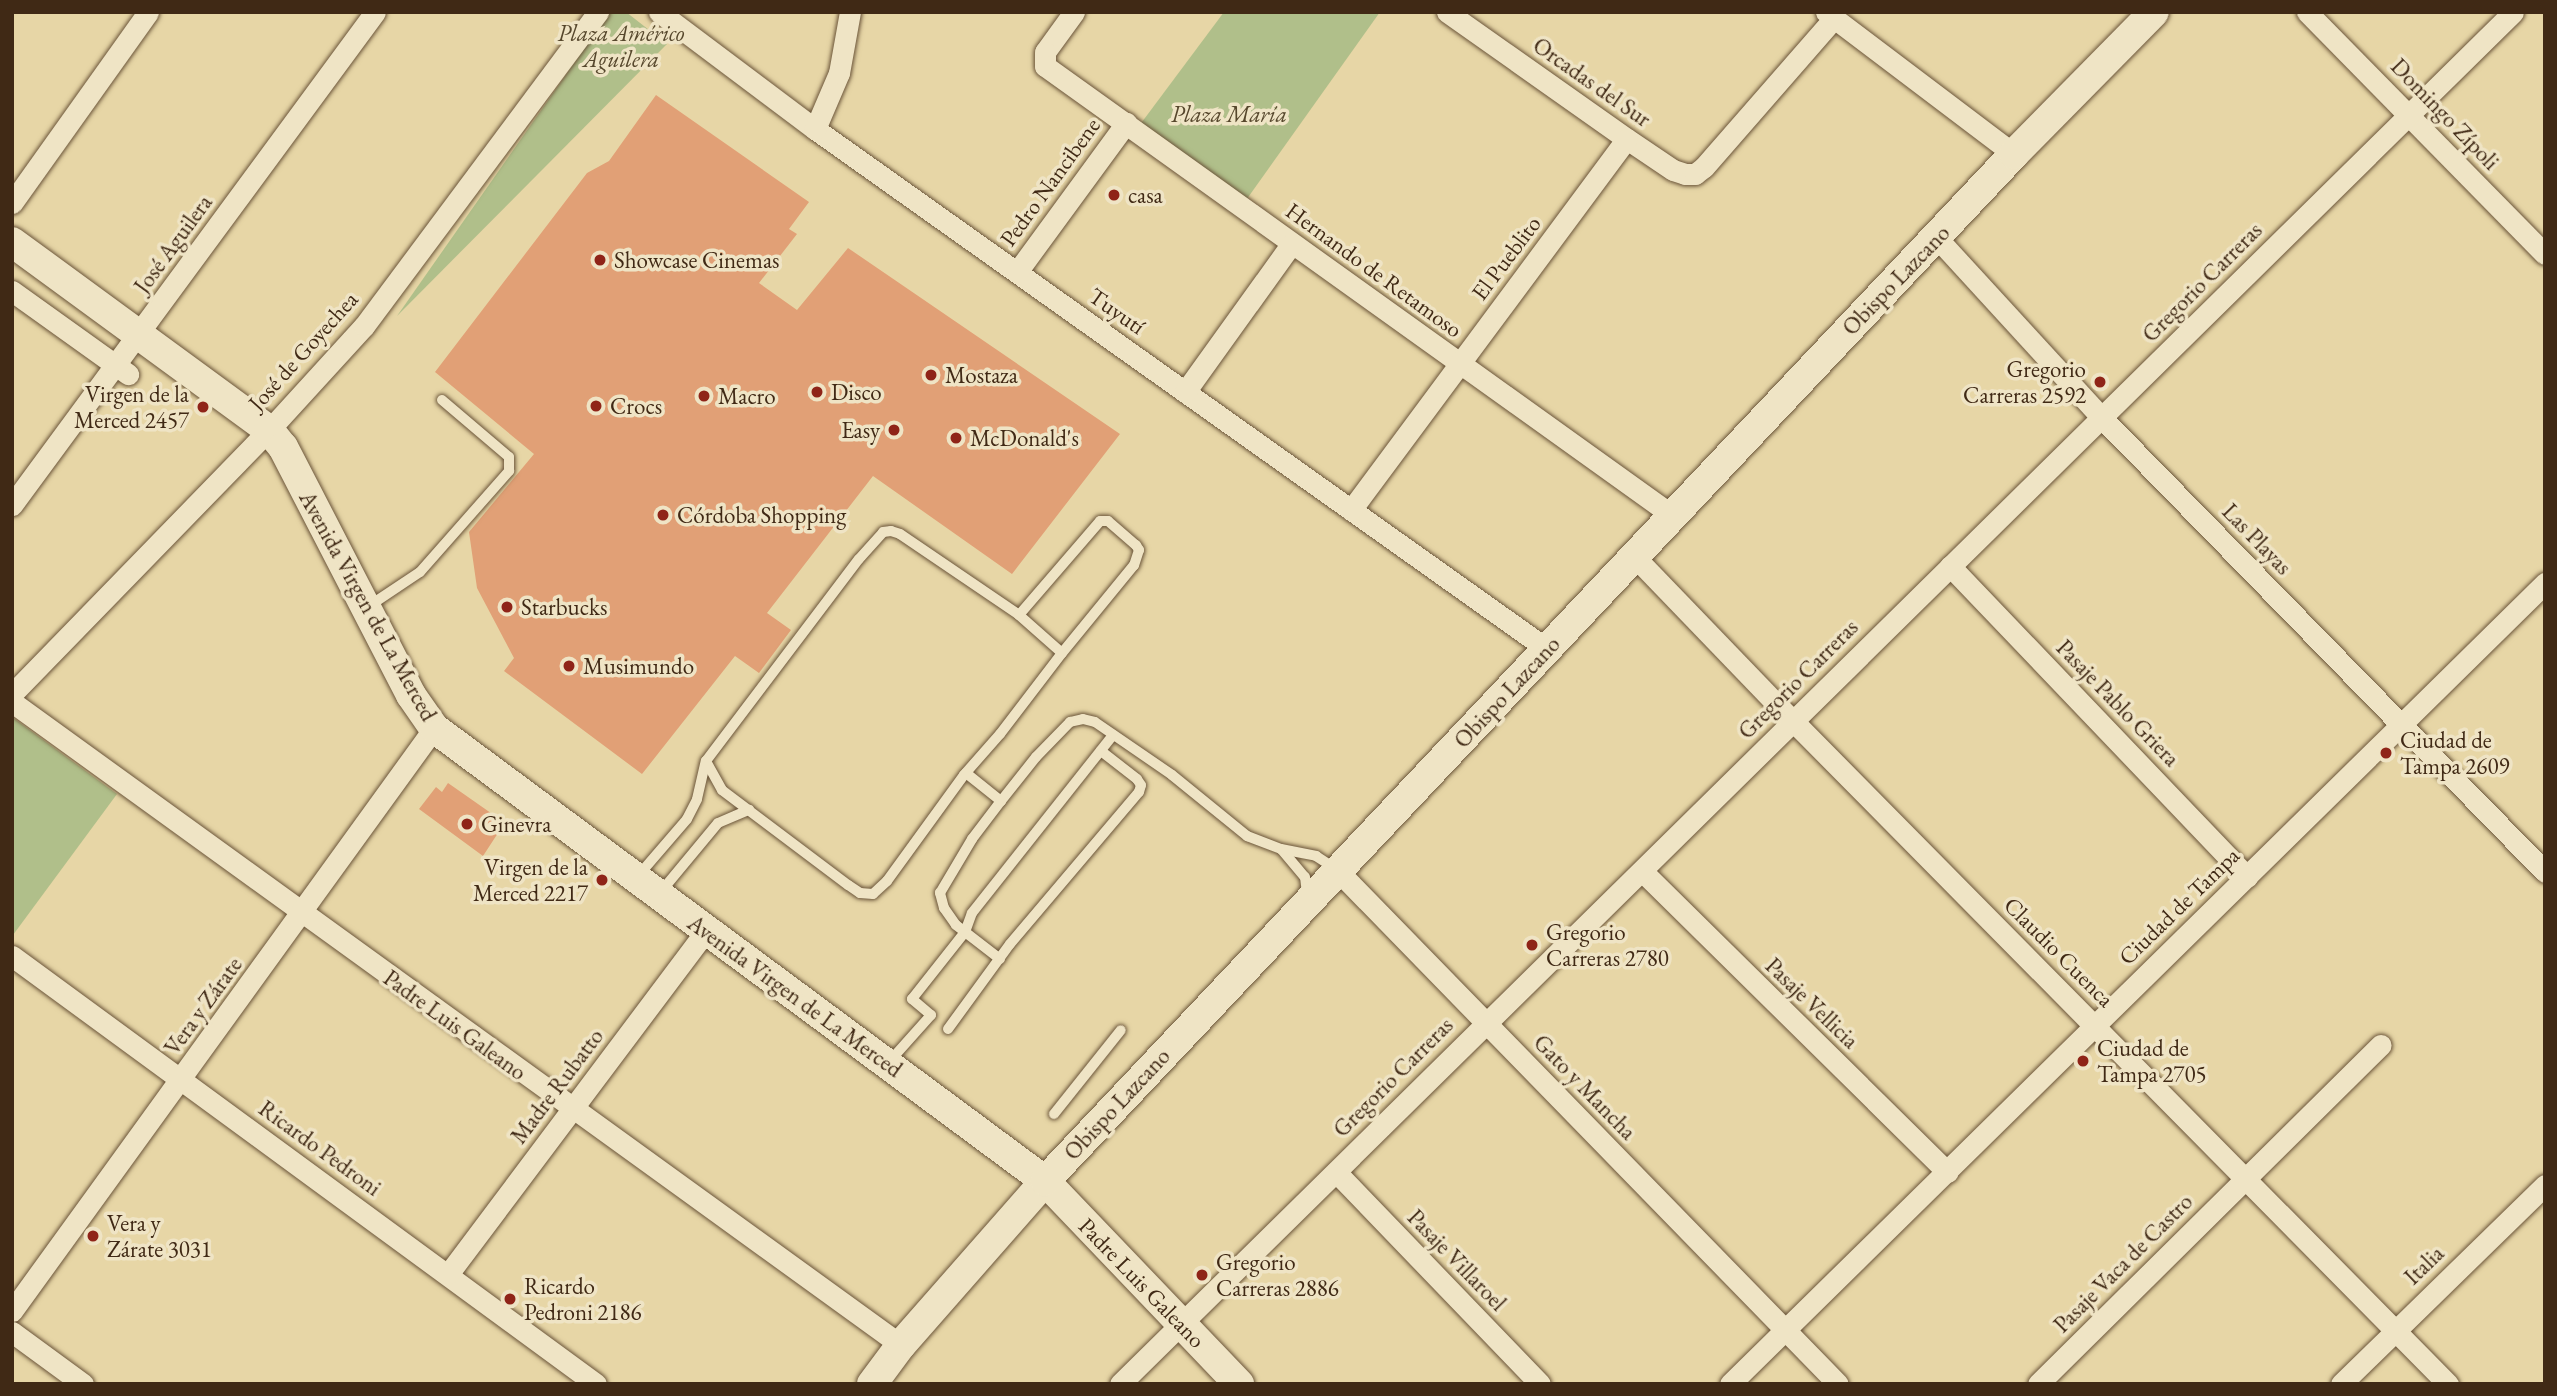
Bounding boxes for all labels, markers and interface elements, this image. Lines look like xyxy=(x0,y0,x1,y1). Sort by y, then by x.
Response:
park label: Plaza Américo Aguilera xyxy=(558,19,684,73)
street label: Orcadas del Sur xyxy=(1528,31,1656,133)
street label: Domingo Zípoli xyxy=(2385,53,2505,175)
park label: Plaza María xyxy=(1171,100,1287,128)
street label: Pedro Nancibene xyxy=(994,112,1106,252)
place label: casa xyxy=(1128,181,1163,209)
marker: casa xyxy=(1106,187,1122,203)
street label: José Aguilera xyxy=(128,189,218,299)
street label: Hernando de Retamoso xyxy=(1280,197,1468,343)
street label: El Pueblito xyxy=(1465,211,1547,305)
street label: Gregorio Carreras xyxy=(2136,216,2268,348)
street label: Obispo Lazcano xyxy=(1836,219,1956,341)
place label: Showcase Cinemas xyxy=(614,246,780,274)
marker: Showcase Cinemas xyxy=(592,252,608,268)
street label: Tuyutí xyxy=(1083,282,1151,340)
street label: José de Goyechea xyxy=(242,286,364,416)
place label: Gregorio Carreras 2592 xyxy=(1963,355,2086,409)
place label: Mostaza xyxy=(945,361,1018,389)
marker: Mostaza xyxy=(923,367,939,383)
marker: Gregorio Carreras 2592 xyxy=(2092,374,2108,390)
place label: Disco xyxy=(831,378,882,406)
place label: Virgen de la Merced 2457 xyxy=(74,380,189,434)
place label: Macro xyxy=(718,382,776,410)
marker: Disco xyxy=(809,384,825,400)
marker: Macro xyxy=(696,388,712,404)
place label: Crocs xyxy=(610,392,662,420)
marker: Crocs xyxy=(588,398,604,414)
marker: Virgen de la Merced 2457 xyxy=(195,399,211,415)
place label: Easy xyxy=(841,416,880,444)
marker: Easy xyxy=(886,422,902,438)
place label: McDonald's xyxy=(970,424,1079,452)
marker: McDonald's xyxy=(948,430,964,446)
street label: Avenida Virgen de La Merced xyxy=(293,486,443,726)
street label: Las Playas xyxy=(2216,498,2298,580)
place label: Córdoba Shopping xyxy=(677,501,846,529)
marker: Córdoba Shopping xyxy=(655,507,671,523)
place label: Starbucks xyxy=(521,593,607,621)
marker: Starbucks xyxy=(499,599,515,615)
street label: Gregorio Carreras xyxy=(1732,613,1864,745)
street label: Obispo Lazcano xyxy=(1448,630,1566,754)
street label: Pasaje Pablo Griera xyxy=(2051,634,2185,772)
place label: Musimundo xyxy=(583,652,694,680)
marker: Musimundo xyxy=(561,658,577,674)
place label: Ciudad de Tampa 2609 xyxy=(2400,726,2509,780)
marker: Ciudad de Tampa 2609 xyxy=(2378,745,2394,761)
place label: Ginevra xyxy=(481,810,551,838)
marker: Ginevra xyxy=(459,816,475,832)
street label: Ciudad de Tampa xyxy=(2113,842,2245,970)
place label: Virgen de la Merced 2217 xyxy=(473,853,588,907)
marker: Virgen de la Merced 2217 xyxy=(594,872,610,888)
street label: Claudio Cuenca xyxy=(1998,891,2120,1013)
street label: Avenida Virgen de La Merced xyxy=(682,909,908,1083)
place label: Gregorio Carreras 2780 xyxy=(1546,918,1669,972)
marker: Gregorio Carreras 2780 xyxy=(1524,937,1540,953)
street label: Vera y Zárate xyxy=(158,952,248,1060)
street label: Pasaje Vellicia xyxy=(1760,952,1864,1054)
street label: Padre Luis Galeano xyxy=(378,964,532,1086)
street label: Gregorio Carreras xyxy=(1327,1011,1459,1143)
street label: Madre Rubatto xyxy=(505,1023,609,1149)
street label: Gato y Mancha xyxy=(1528,1029,1642,1145)
place label: Ciudad de Tampa 2705 xyxy=(2097,1034,2206,1088)
street label: Obispo Lazcano xyxy=(1058,1042,1176,1166)
marker: Ciudad de Tampa 2705 xyxy=(2075,1053,2091,1069)
street label: Ricardo Pedroni xyxy=(254,1094,386,1202)
street label: Pasaje Vaca de Castro xyxy=(2048,1188,2198,1338)
street label: Pasaje Villaroel xyxy=(1402,1204,1512,1316)
place label: Vera y Zárate 3031 xyxy=(107,1209,212,1263)
street label: Padre Luis Galeano xyxy=(1073,1212,1211,1354)
marker: Vera y Zárate 3031 xyxy=(85,1228,101,1244)
street label: Italia xyxy=(2398,1240,2450,1290)
place label: Gregorio Carreras 2886 xyxy=(1216,1248,1339,1302)
marker: Gregorio Carreras 2886 xyxy=(1194,1267,1210,1283)
place label: Ricardo Pedroni 2186 xyxy=(524,1272,642,1326)
marker: Ricardo Pedroni 2186 xyxy=(502,1291,518,1307)

